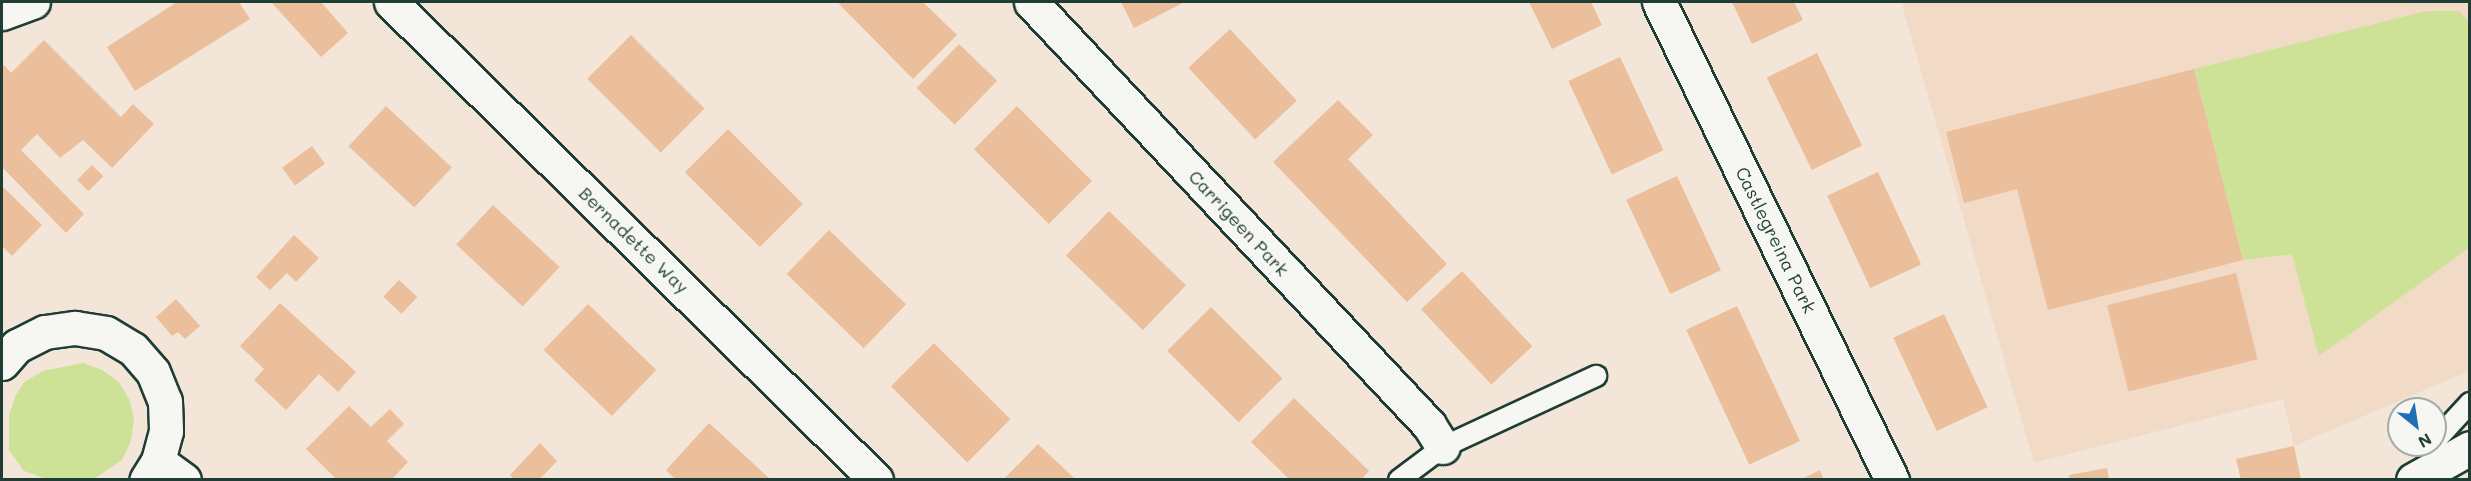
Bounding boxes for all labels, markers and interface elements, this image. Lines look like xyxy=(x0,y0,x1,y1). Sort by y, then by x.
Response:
street label: Castlegreina Park xyxy=(1731,163,1821,317)
street label: Carrigeen Park xyxy=(1184,166,1294,280)
street label: Bernadette Way xyxy=(575,182,693,298)
north arrow xyxy=(2387,397,2447,457)
text: N xyxy=(2415,429,2436,453)

